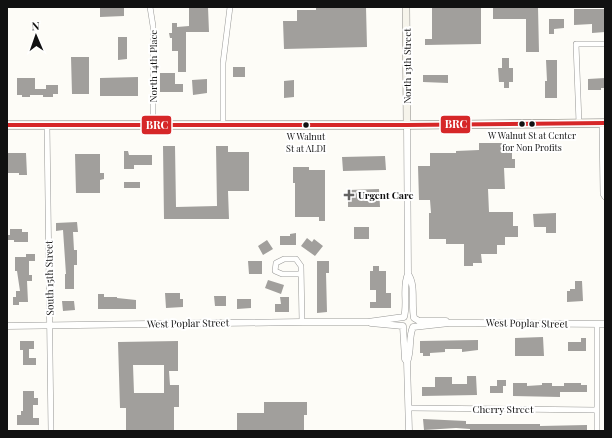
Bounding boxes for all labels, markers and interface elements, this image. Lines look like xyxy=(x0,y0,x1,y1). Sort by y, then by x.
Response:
north arrow xyxy=(16,16,56,56)
text: N xyxy=(31,18,40,33)
street label: North 13th Street xyxy=(400,28,414,104)
street label: North 14th Place xyxy=(146,30,160,102)
line badge: BRC xyxy=(141,115,172,135)
line badge: BRC xyxy=(440,115,471,134)
text: BRC xyxy=(445,116,468,131)
text: BRC xyxy=(146,117,169,132)
unlabelled marker xyxy=(517,119,527,129)
marker: W Walnut St at Center for Non Profits xyxy=(527,119,537,129)
marker: W Walnut St at ALDI xyxy=(301,120,311,130)
place label: W Walnut St at Center for Non Profits xyxy=(487,129,576,153)
place label: W Walnut St at ALDI xyxy=(286,130,326,154)
place label: Urgent Care xyxy=(358,188,413,202)
marker: Urgent Care xyxy=(343,189,355,201)
street label: South 15th Street xyxy=(41,240,57,316)
street label: West Poplar Street xyxy=(146,315,230,331)
street label: West Poplar Street xyxy=(485,315,569,331)
street label: Cherry Street xyxy=(473,402,534,416)

